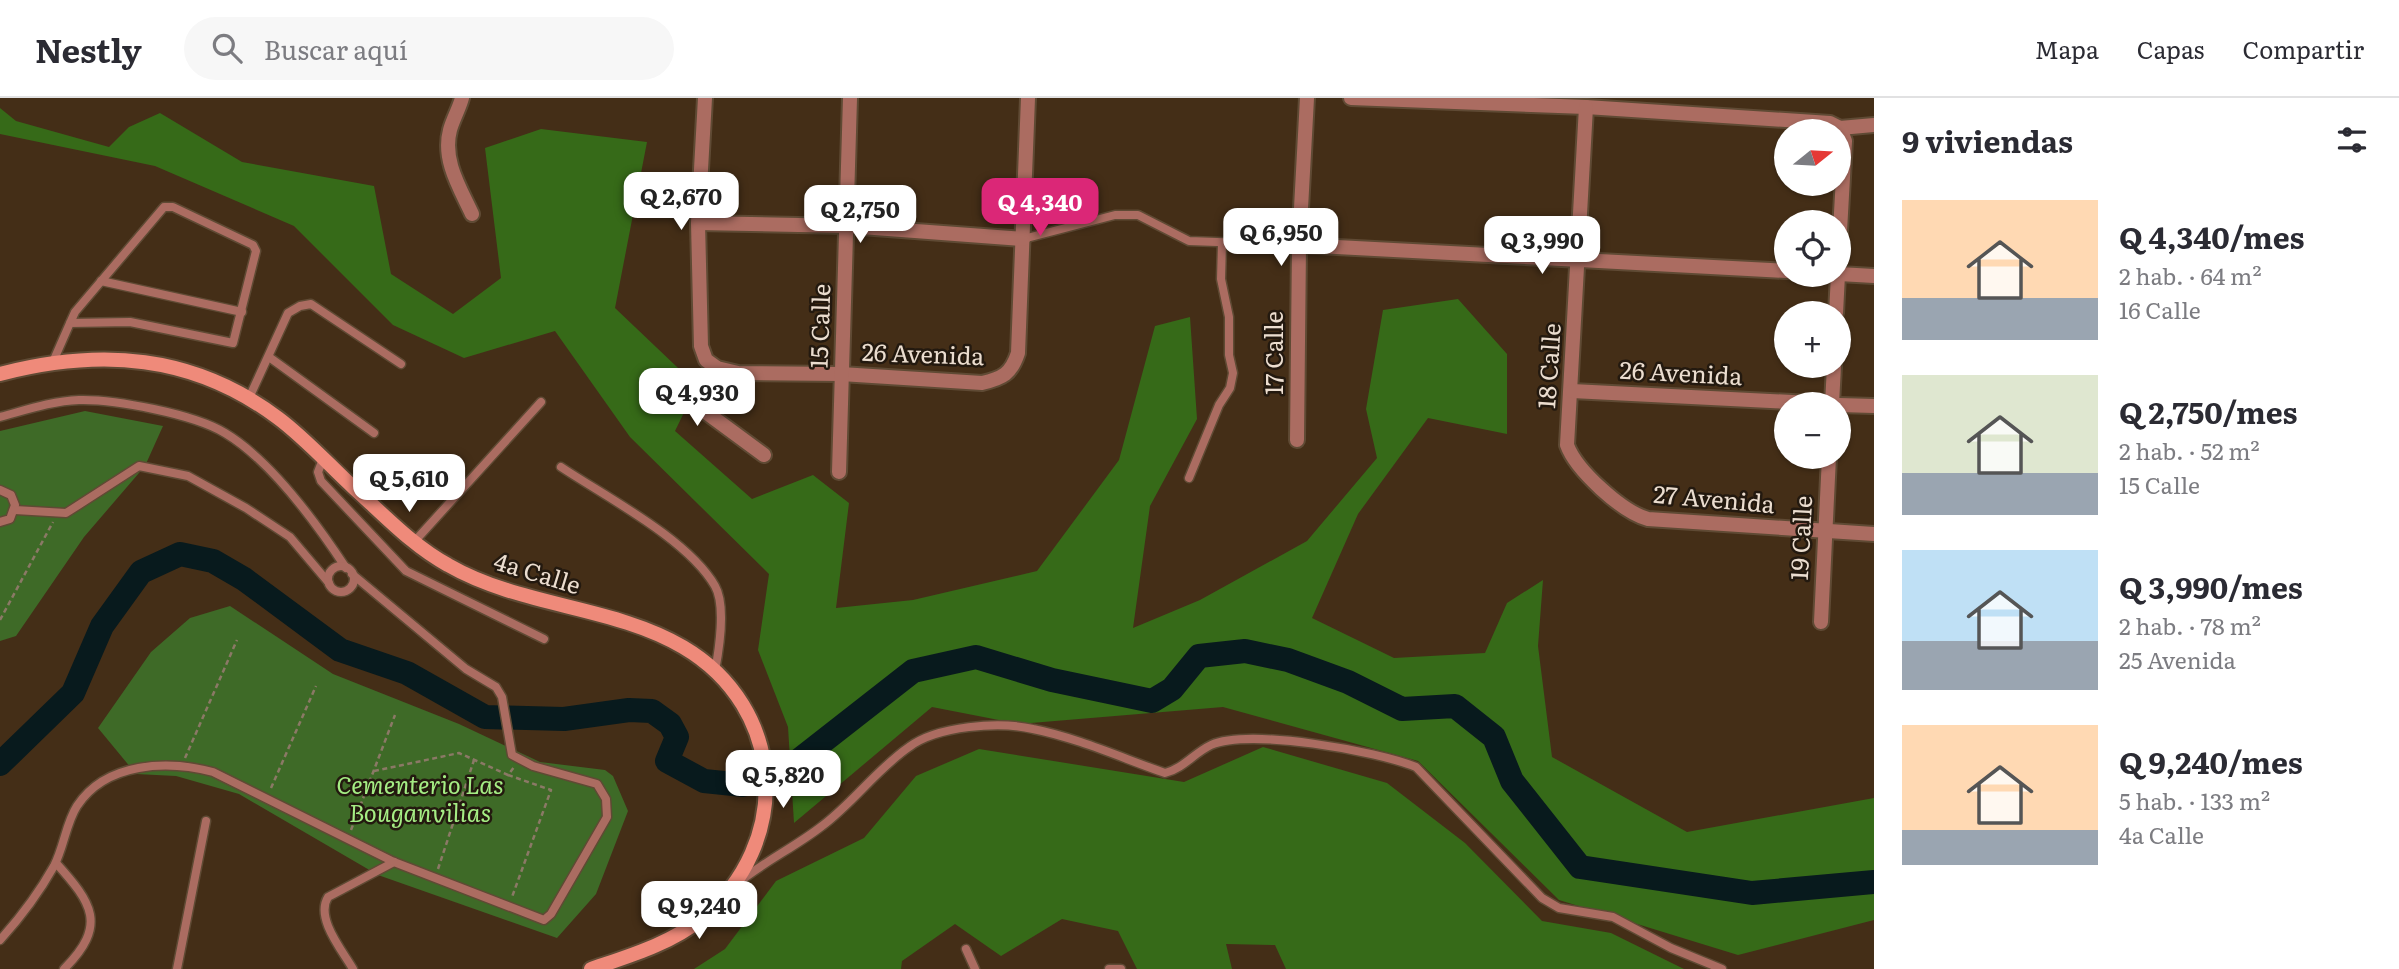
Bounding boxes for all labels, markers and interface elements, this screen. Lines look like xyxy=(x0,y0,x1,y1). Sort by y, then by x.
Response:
search box xyxy=(184,17,674,80)
text: Nestly xyxy=(35,24,142,73)
icon: search xyxy=(208,29,246,67)
text: Buscar aquí xyxy=(264,29,408,68)
text: Mapa xyxy=(2035,31,2099,66)
text: Capas xyxy=(2137,31,2204,66)
text: Compartir xyxy=(2242,31,2364,66)
text: 9 viviendas xyxy=(1902,118,2073,162)
north arrow xyxy=(1774,119,1852,196)
map controls xyxy=(1774,119,1851,469)
icon: filters xyxy=(2333,121,2371,159)
pin: Q 2,670 xyxy=(616,172,746,232)
text: Q 2,670 xyxy=(640,178,722,212)
pin: Q 4,340 xyxy=(975,178,1105,238)
text: Q 4,340 xyxy=(998,184,1082,218)
pin: Q 2,750 xyxy=(795,186,925,245)
text: Q 2,750 xyxy=(820,191,900,225)
pin: Q 6,950 xyxy=(1216,208,1346,268)
button: locate xyxy=(1774,210,1851,287)
text: Q 6,950 xyxy=(1239,214,1323,248)
text: Q 4,340/mes xyxy=(2119,214,2304,258)
pin: Q 3,990 xyxy=(1477,216,1607,276)
text: Q 3,990 xyxy=(1500,222,1584,256)
icon: home xyxy=(1958,228,2042,312)
text: 2 hab. · 64 m² xyxy=(2119,258,2262,292)
street label: 15 Calle xyxy=(800,283,837,369)
text: 16 Calle xyxy=(2119,292,2201,326)
button: + xyxy=(1774,301,1851,378)
street label: 17 Calle xyxy=(1255,311,1290,395)
street label: 18 Calle xyxy=(1527,322,1568,410)
street label: 26 Avenida xyxy=(861,333,985,372)
street label: 26 Avenida xyxy=(1619,351,1743,392)
pin: Q 4,930 xyxy=(632,368,762,428)
text: Q 4,930 xyxy=(655,374,739,408)
text: Q 2,750/mes xyxy=(2119,389,2298,433)
button: − xyxy=(1774,392,1851,469)
icon: home xyxy=(1958,403,2042,487)
text: 2 hab. · 52 m² xyxy=(2119,433,2260,467)
pin: Q 5,610 xyxy=(344,454,474,514)
text: Q 5,610 xyxy=(369,460,449,494)
text: 15 Calle xyxy=(2119,467,2200,501)
street label: 27 Avenida xyxy=(1652,475,1776,520)
street label: 19 Calle xyxy=(1780,495,1819,581)
street label: 4a Calle xyxy=(490,542,585,601)
text: Q 3,990/mes xyxy=(2119,564,2303,608)
icon: home xyxy=(1958,578,2042,662)
text: 2 hab. · 78 m² xyxy=(2119,608,2261,642)
text: 25 Avenida xyxy=(2119,642,2236,676)
text: Q 9,240/mes xyxy=(2119,739,2303,783)
pin: Q 5,820 xyxy=(718,750,848,810)
icon: home xyxy=(1958,753,2042,837)
text: Q 5,820 xyxy=(742,756,824,790)
park label: Cementerio Las Bouganvilias xyxy=(336,766,504,829)
text: 5 hab. · 133 m² xyxy=(2119,783,2270,817)
text: 4a Calle xyxy=(2119,817,2204,851)
pin: Q 9,240 xyxy=(634,882,764,941)
text: Q 9,240 xyxy=(657,887,741,921)

